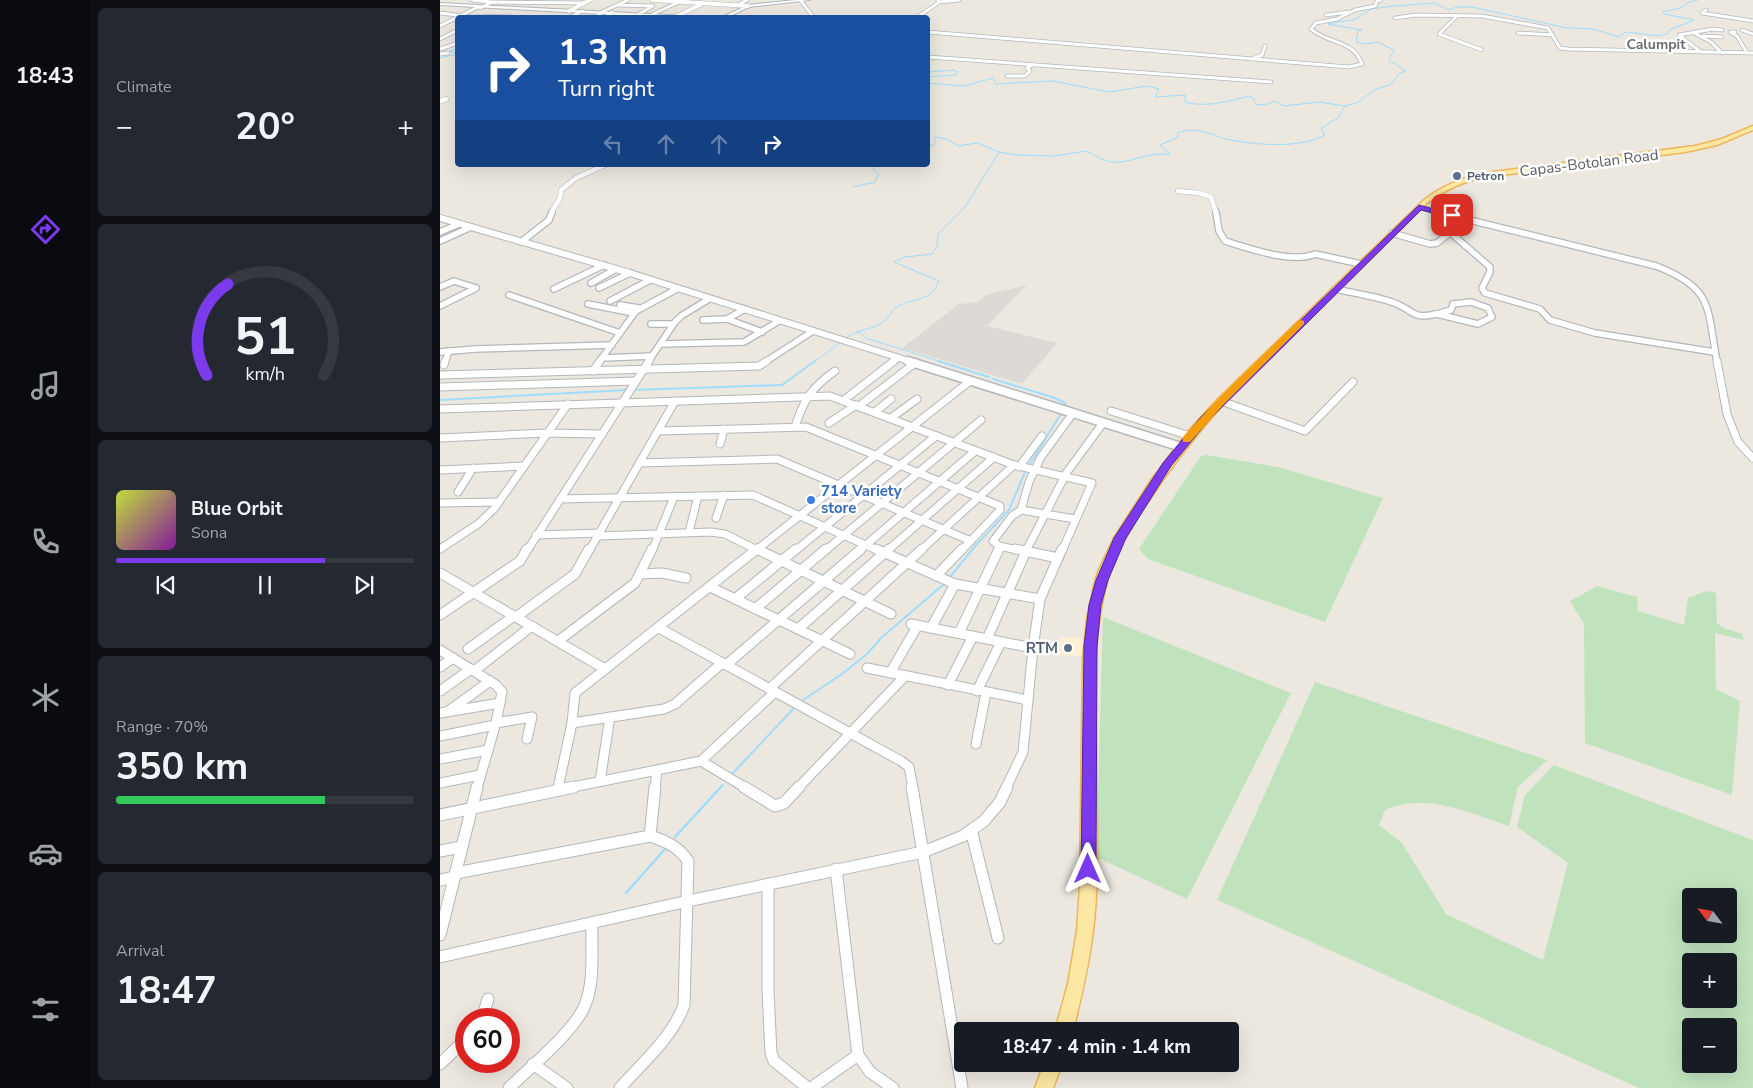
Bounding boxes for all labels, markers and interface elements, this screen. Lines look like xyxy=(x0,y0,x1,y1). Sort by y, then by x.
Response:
text: 1.3 km xyxy=(558,29,668,76)
icon: right xyxy=(475,35,540,100)
district label: Calumpit xyxy=(1626,35,1686,54)
text: 18:43 xyxy=(16,61,74,91)
text: Turn right xyxy=(558,74,654,104)
text: Climate xyxy=(116,76,171,98)
text: 20° xyxy=(235,101,295,152)
text: − xyxy=(116,108,133,146)
text: + xyxy=(397,108,414,146)
icon: left xyxy=(599,130,627,158)
icon: ahead xyxy=(652,130,680,158)
icon: ahead xyxy=(705,130,733,158)
icon: right xyxy=(758,130,786,158)
street label: Capas-Botolan Road xyxy=(1518,145,1660,181)
place label: Petron xyxy=(1467,168,1504,184)
marker: Petron xyxy=(1451,170,1463,182)
pin xyxy=(1431,194,1473,236)
icon: arrive xyxy=(1438,201,1466,229)
icon: directions xyxy=(28,212,63,247)
text: 51 xyxy=(234,301,296,372)
text: km/h xyxy=(245,362,285,386)
icon: music xyxy=(28,368,63,403)
place label: 714 Variety store xyxy=(821,481,902,518)
marker: 714 Variety store xyxy=(805,494,817,506)
text: Blue Orbit xyxy=(191,496,282,522)
text: Sona xyxy=(191,522,227,544)
icon: phone xyxy=(28,524,63,559)
icon: previous xyxy=(152,571,180,599)
icon: pause xyxy=(251,571,279,599)
icon: next xyxy=(350,571,378,599)
place label: RTM xyxy=(1026,638,1058,658)
marker: RTM xyxy=(1062,642,1074,654)
icon: climate xyxy=(28,680,63,715)
text: Range · 70% xyxy=(116,716,208,738)
text: 350 km xyxy=(116,741,248,792)
icon: car xyxy=(28,836,63,871)
position arrow xyxy=(1061,842,1113,894)
north arrow xyxy=(1682,888,1738,942)
map controls xyxy=(1682,888,1737,1073)
text: Arrival xyxy=(116,940,164,962)
button: + xyxy=(1682,953,1737,1008)
text: 18:47 xyxy=(116,965,217,1016)
icon: filters xyxy=(28,992,63,1027)
speed limit sign: 60 xyxy=(455,1008,520,1073)
button: − xyxy=(1682,1018,1737,1073)
text: 18:47 · 4 min · 1.4 km xyxy=(1002,1034,1191,1060)

